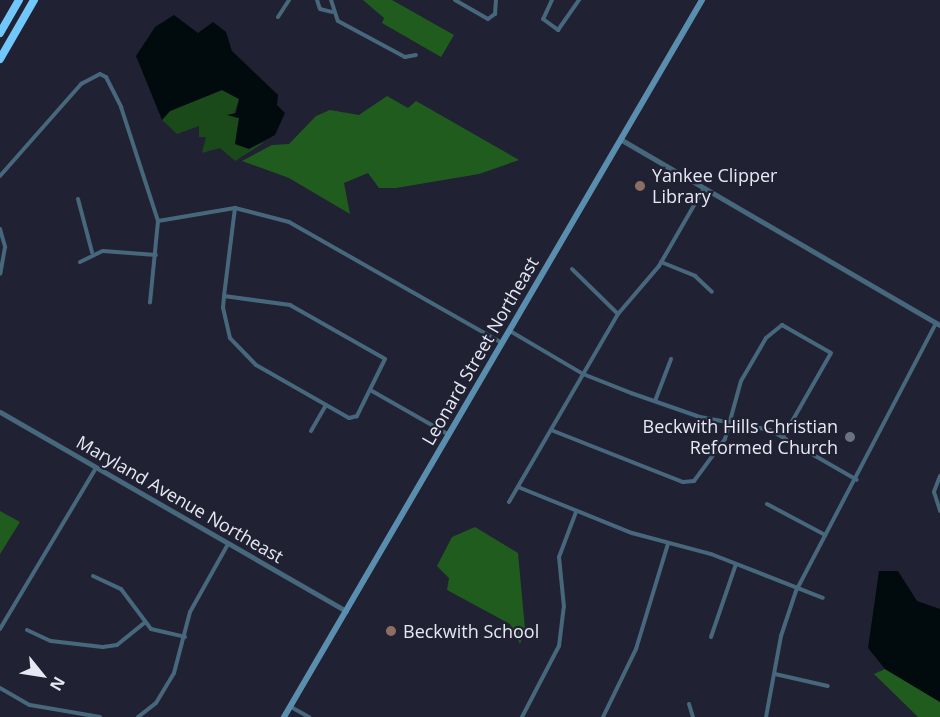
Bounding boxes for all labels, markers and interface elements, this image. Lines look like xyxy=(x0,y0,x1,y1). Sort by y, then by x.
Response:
place label: Yankee Clipper Library xyxy=(652,165,777,207)
marker: Yankee Clipper Library xyxy=(633,179,647,193)
street label: Leonard Street Northeast xyxy=(417,253,543,449)
place label: Beckwith Hills Christian Reformed Church xyxy=(643,416,838,458)
marker: Beckwith Hills Christian Reformed Church xyxy=(843,430,857,444)
street label: Maryland Avenue Northeast xyxy=(73,431,287,567)
place label: Beckwith School xyxy=(403,620,539,642)
marker: Beckwith School xyxy=(384,624,398,638)
north arrow xyxy=(12,645,72,705)
text: N xyxy=(45,673,70,695)

